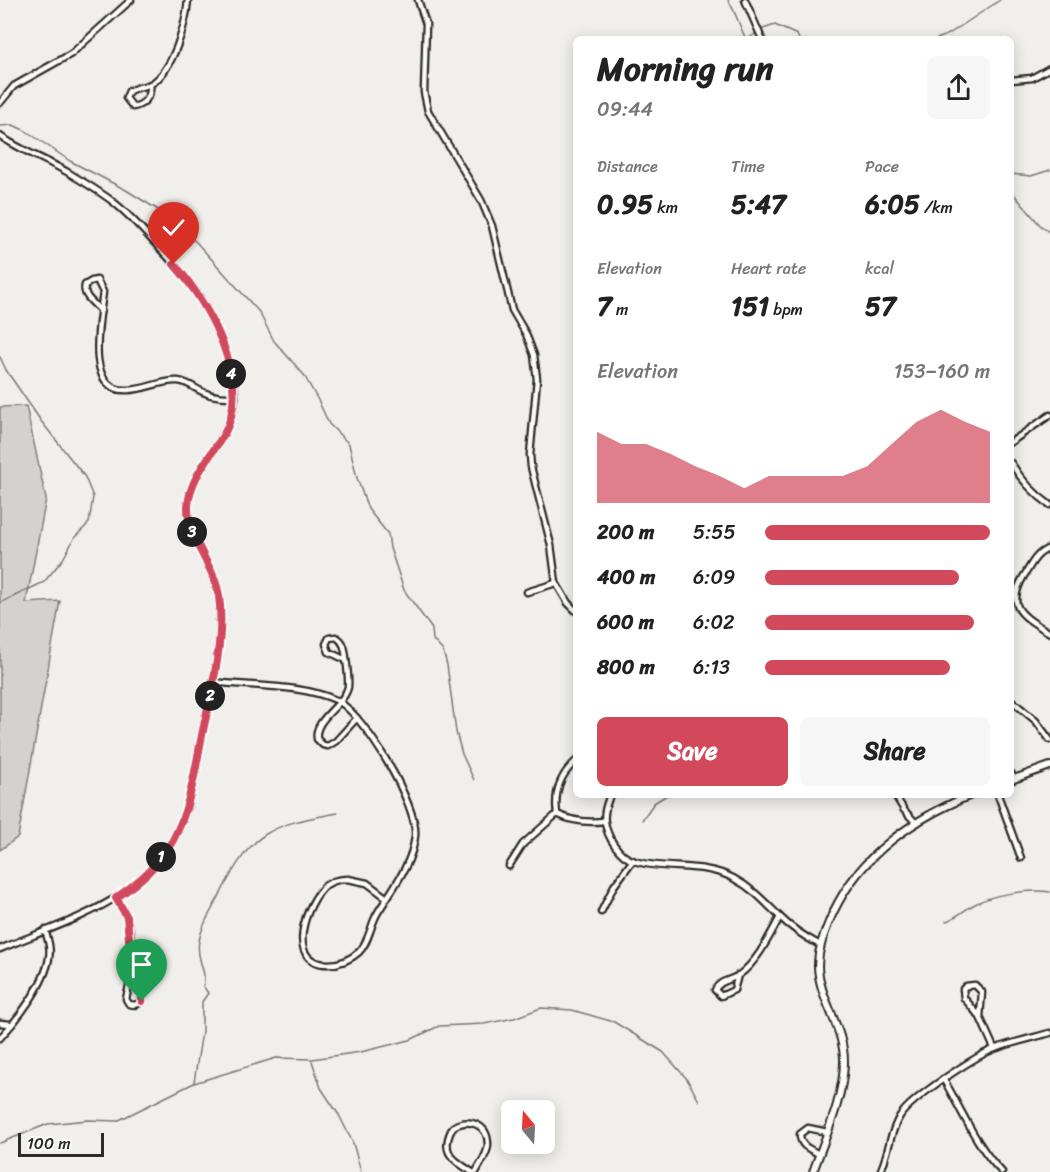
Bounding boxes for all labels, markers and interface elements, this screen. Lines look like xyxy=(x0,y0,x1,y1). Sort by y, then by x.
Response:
text: Morning run xyxy=(597,40,773,98)
button: share xyxy=(927,56,990,119)
text: 09:44 xyxy=(597,92,653,127)
text: Distance xyxy=(597,152,658,181)
text: Time xyxy=(731,152,765,181)
text: Pace xyxy=(865,152,899,181)
text: 0.95 xyxy=(597,181,653,227)
text: 5:47 xyxy=(731,181,786,227)
text: 6:05 xyxy=(865,181,920,227)
text: km xyxy=(653,193,678,222)
text: /km xyxy=(920,193,953,222)
pin xyxy=(148,202,199,264)
icon: check xyxy=(157,211,190,244)
text: Elevation xyxy=(597,254,662,283)
text: Heart rate xyxy=(731,254,806,283)
text: kcal xyxy=(865,254,894,283)
text: 7 xyxy=(597,283,612,329)
text: 151 xyxy=(731,283,769,329)
text: 57 xyxy=(865,283,896,329)
text: m xyxy=(612,295,628,324)
text: bpm xyxy=(769,295,803,324)
text: Elevation xyxy=(597,354,678,389)
text: 153–160 m xyxy=(894,354,990,389)
pin: 4 xyxy=(216,359,246,389)
text: 4 xyxy=(226,359,236,388)
text: 200 m xyxy=(597,515,654,550)
text: 5:55 xyxy=(693,515,736,550)
pin: 3 xyxy=(177,517,207,547)
text: 3 xyxy=(188,517,196,546)
text: 400 m xyxy=(597,560,655,595)
text: 6:09 xyxy=(693,560,735,595)
text: 600 m xyxy=(597,605,654,640)
text: 6:02 xyxy=(693,605,735,640)
text: 800 m xyxy=(597,650,655,685)
text: 6:13 xyxy=(693,650,730,685)
pin: 2 xyxy=(195,681,225,711)
text: 2 xyxy=(205,681,215,710)
button: Save xyxy=(597,717,788,786)
button: Share xyxy=(800,717,990,786)
pin: 1 xyxy=(146,842,176,872)
text: 1 xyxy=(158,842,164,871)
pin xyxy=(116,939,167,1001)
icon: arrive xyxy=(125,948,158,981)
north arrow xyxy=(501,1100,555,1154)
map controls xyxy=(501,1100,555,1154)
text: 100 m xyxy=(27,1129,71,1158)
scale bar xyxy=(18,1130,104,1158)

